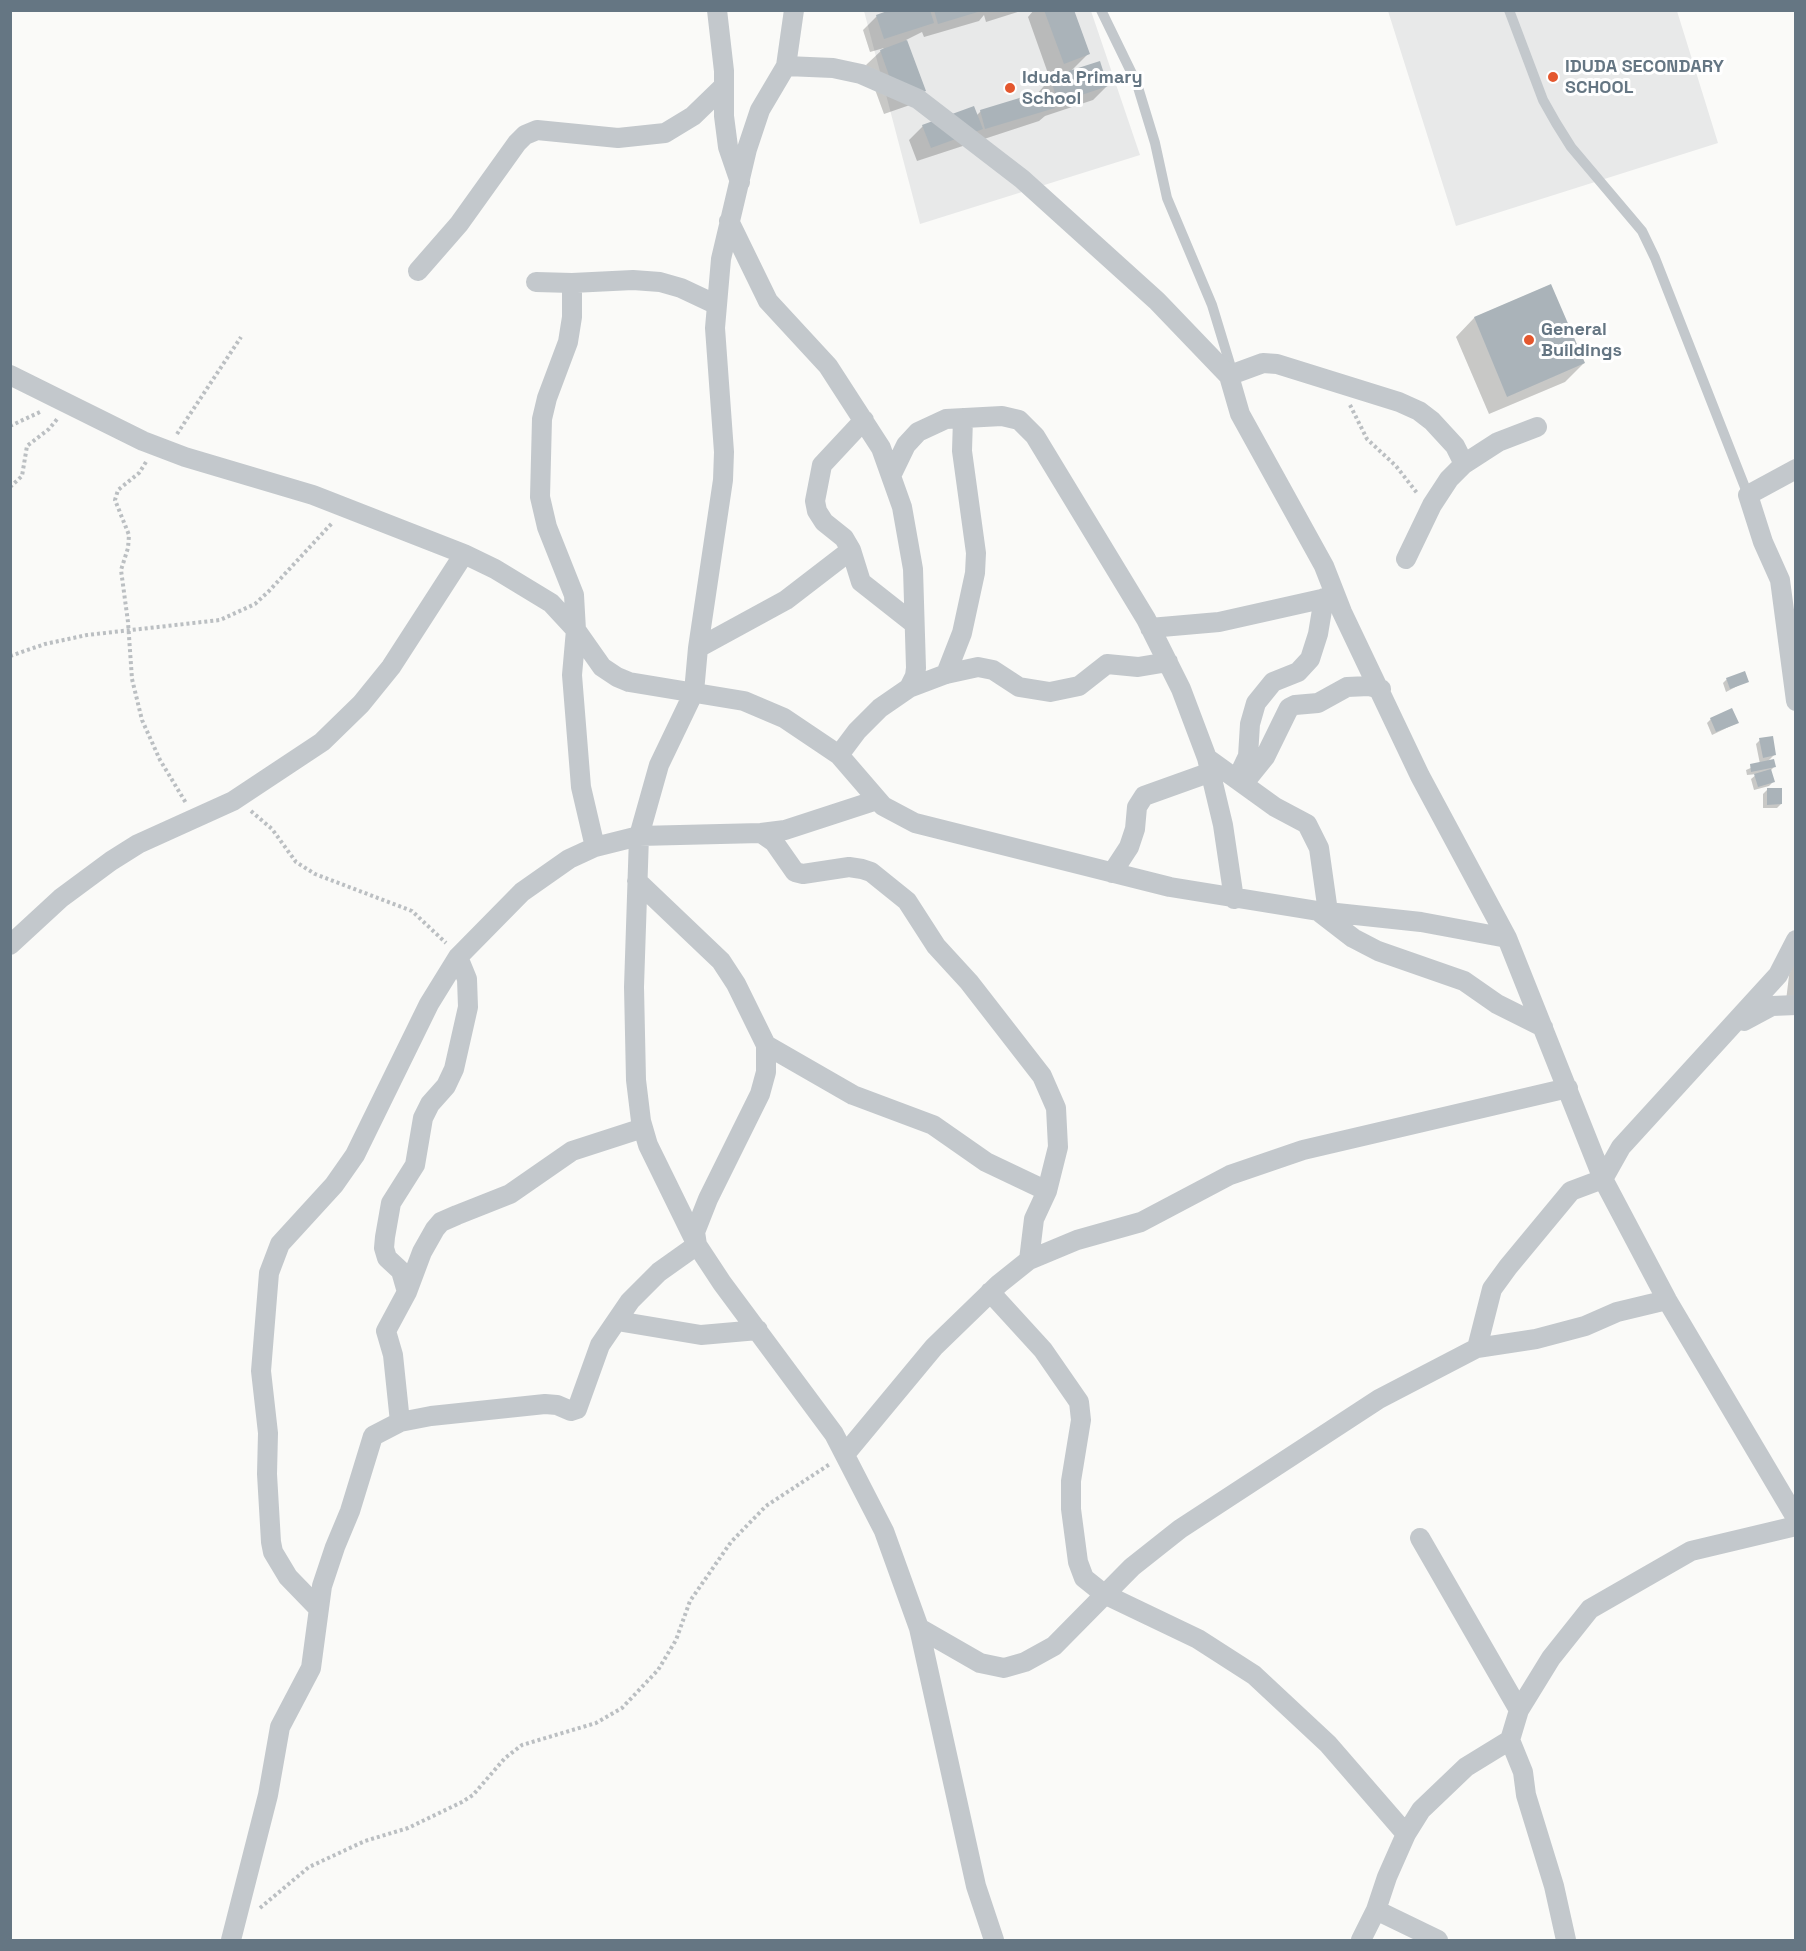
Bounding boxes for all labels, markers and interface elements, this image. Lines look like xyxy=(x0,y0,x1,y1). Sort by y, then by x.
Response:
place label: IDUDA SECONDARY SCHOOL xyxy=(1565,56,1724,98)
place label: Iduda Primary School xyxy=(1022,67,1143,110)
marker: IDUDA SECONDARY SCHOOL xyxy=(1546,70,1560,84)
marker: Iduda Primary School xyxy=(1003,81,1017,95)
place label: General Buildings xyxy=(1541,319,1622,362)
marker: General Buildings xyxy=(1522,333,1536,347)

